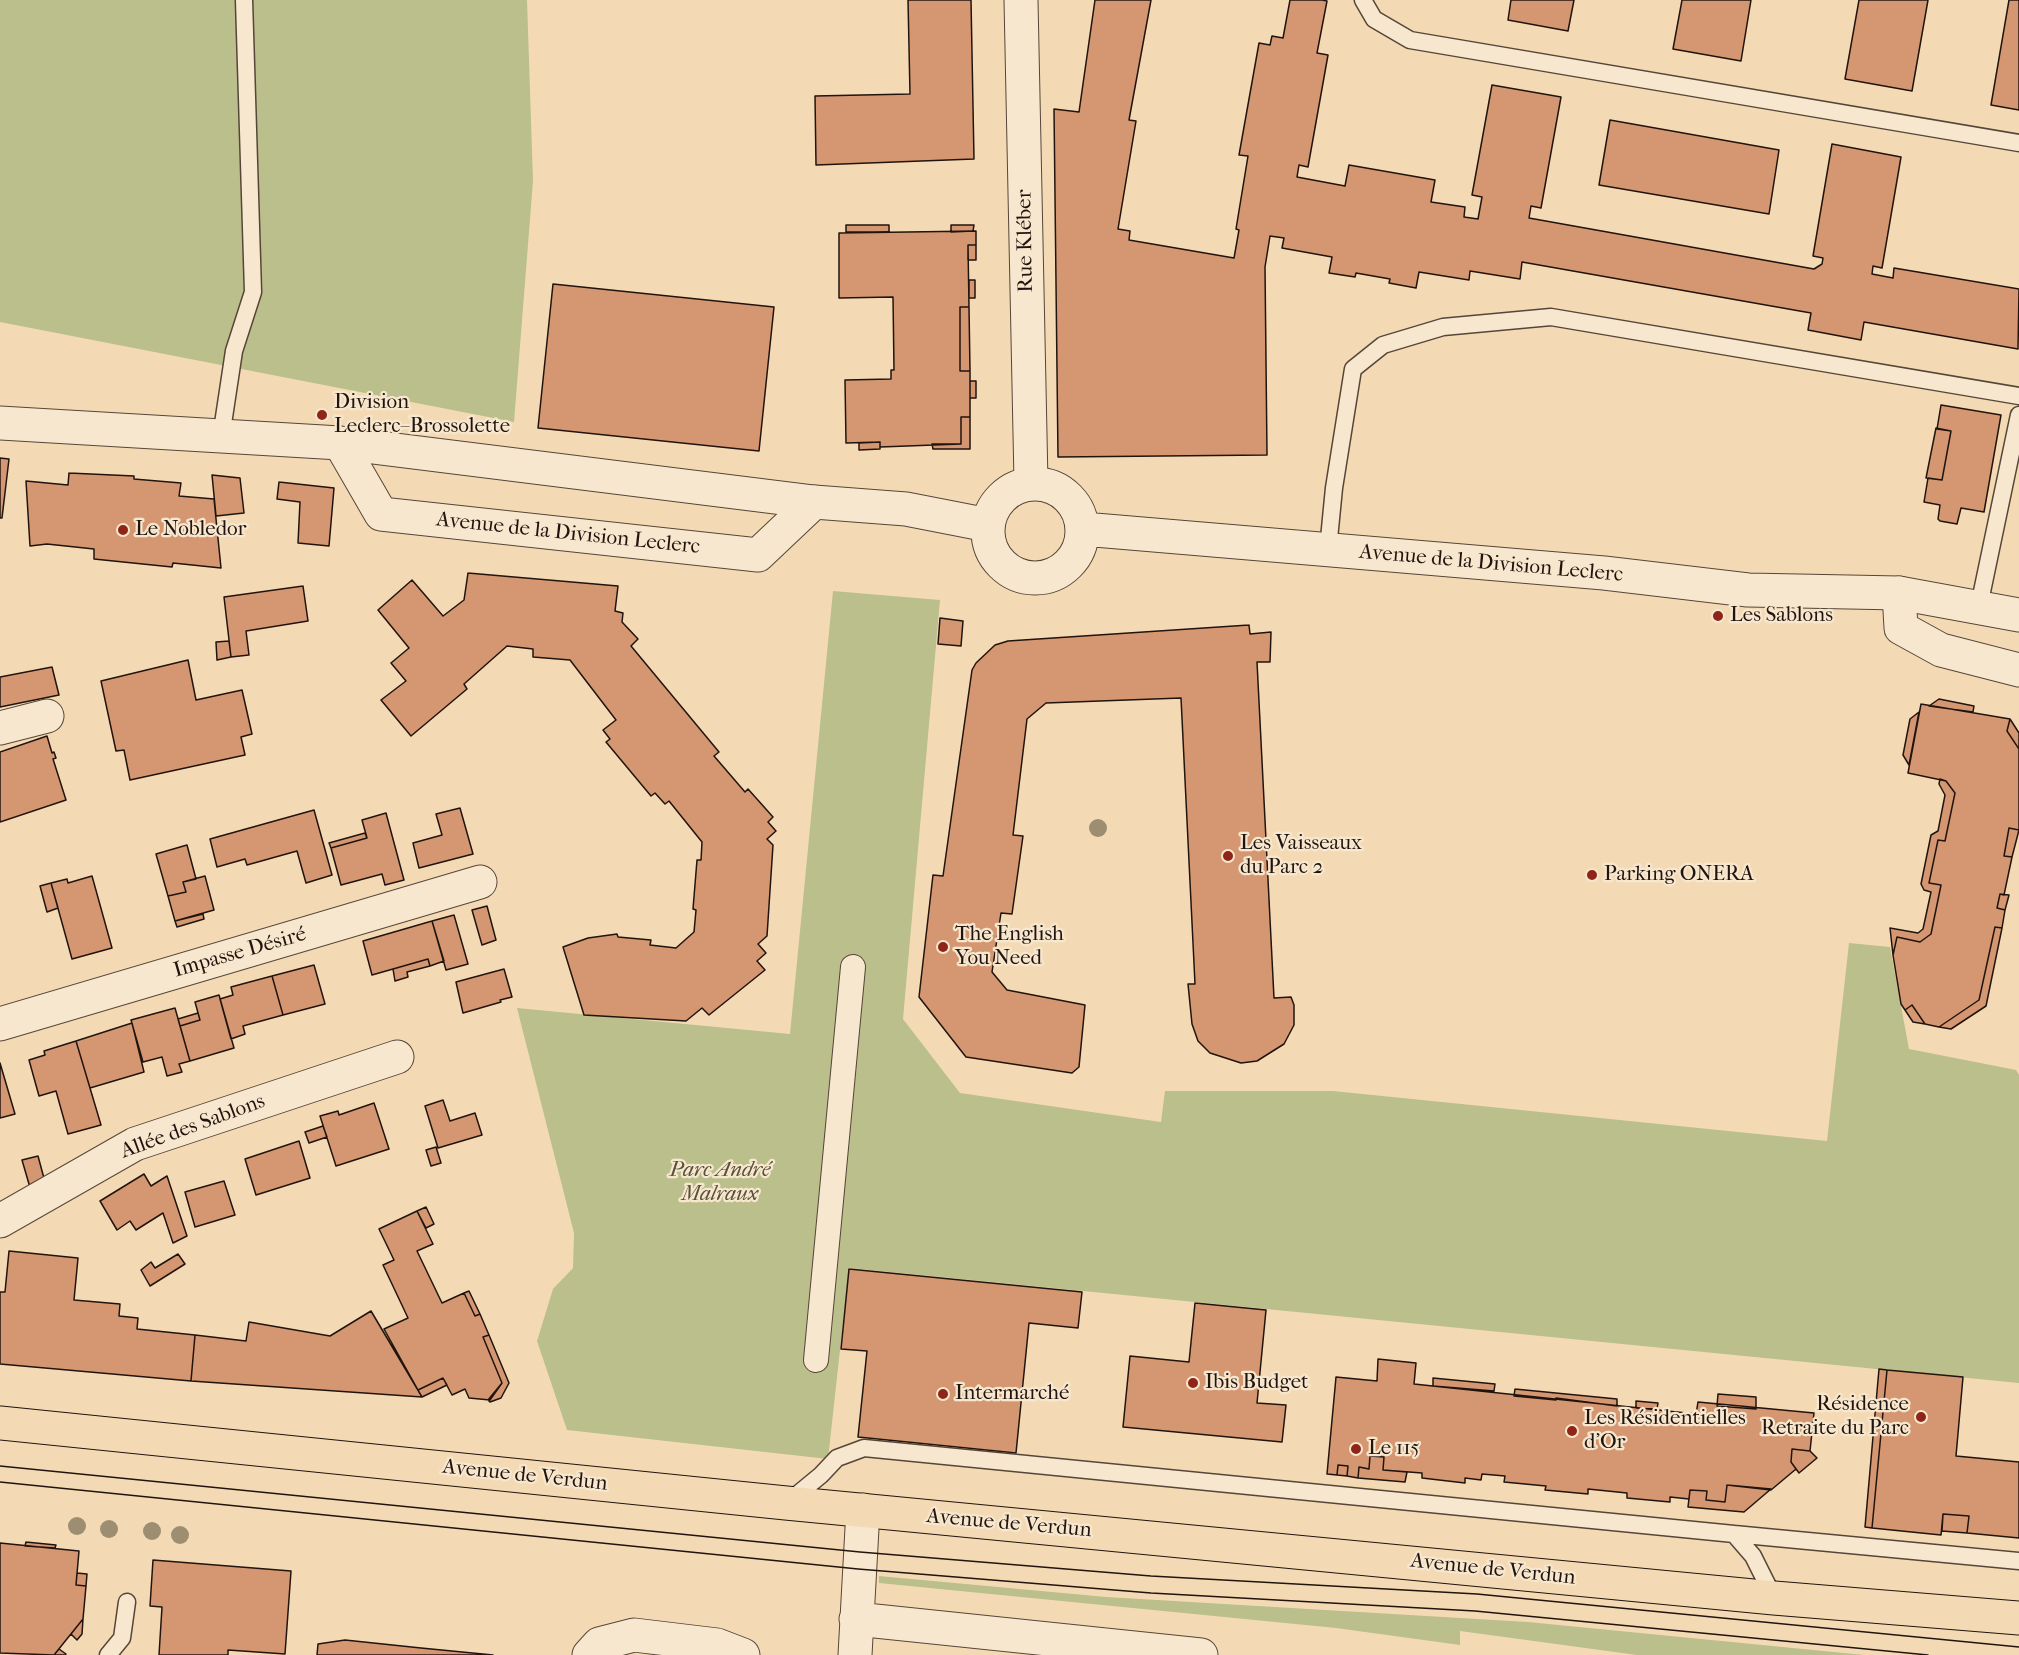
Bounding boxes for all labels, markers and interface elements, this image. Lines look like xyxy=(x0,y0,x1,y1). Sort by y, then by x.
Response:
street label: Rue Kléber xyxy=(1013,189,1039,293)
place label: Division Leclerc–Brossolette xyxy=(334,390,510,440)
marker: Division Leclerc–Brossolette xyxy=(315,408,329,422)
street label: Avenue de la Division Leclerc xyxy=(435,508,701,560)
place label: Le Nobledor xyxy=(135,517,247,543)
marker: Le Nobledor xyxy=(116,523,130,537)
street label: Avenue de la Division Leclerc xyxy=(1358,540,1624,588)
place label: Les Sablons xyxy=(1730,603,1833,629)
marker: Les Sablons xyxy=(1711,609,1725,623)
place label: Les Vaisseaux du Parc 2 xyxy=(1240,831,1362,881)
marker: Les Vaisseaux du Parc 2 xyxy=(1221,849,1235,863)
place label: Parking ONERA xyxy=(1604,862,1754,888)
marker: Parking ONERA xyxy=(1585,868,1599,882)
street label: Impasse Désiré xyxy=(171,922,309,984)
place label: The English You Need xyxy=(955,922,1064,972)
marker: The English You Need xyxy=(936,940,950,954)
street label: Allée des Sablons xyxy=(117,1089,269,1165)
park label: Parc André Malraux xyxy=(670,1158,770,1208)
place label: Ibis Budget xyxy=(1205,1370,1309,1396)
marker: Ibis Budget xyxy=(1186,1376,1200,1390)
place label: Intermarché xyxy=(955,1381,1069,1407)
marker: Intermarché xyxy=(936,1387,950,1401)
place label: Résidence Retraite du Parc xyxy=(1761,1392,1909,1442)
place label: Les Résidentielles d'Or xyxy=(1584,1406,1746,1456)
marker: Résidence Retraite du Parc xyxy=(1914,1410,1928,1424)
marker: Les Résidentielles d'Or xyxy=(1565,1424,1579,1438)
place label: Le 115 xyxy=(1368,1436,1420,1462)
marker: Le 115 xyxy=(1349,1442,1363,1456)
street label: Avenue de Verdun xyxy=(441,1455,609,1497)
street label: Avenue de Verdun xyxy=(925,1504,1093,1544)
street label: Avenue de Verdun xyxy=(1409,1549,1577,1591)

